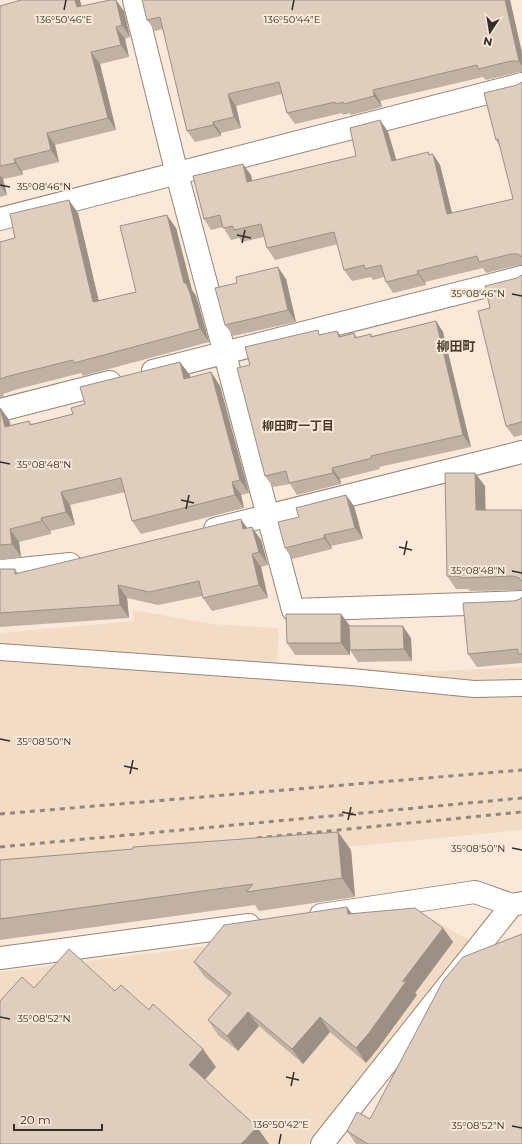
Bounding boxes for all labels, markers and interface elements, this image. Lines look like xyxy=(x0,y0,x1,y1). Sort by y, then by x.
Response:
north arrow xyxy=(470,12,510,52)
text: 136°50'46"E xyxy=(36,13,93,26)
text: 136°50'44"E xyxy=(264,13,321,26)
text: N xyxy=(482,34,494,50)
text: 35°08'46"N xyxy=(17,180,71,193)
text: 35°08'46"N xyxy=(451,287,505,300)
district label: 柳田町 xyxy=(436,338,476,354)
district label: 柳田町一丁目 xyxy=(262,418,334,433)
text: 35°08'48"N xyxy=(17,458,71,471)
text: 35°08'48"N xyxy=(451,564,505,577)
text: 35°08'50"N xyxy=(17,735,71,748)
text: 35°08'50"N xyxy=(451,842,505,855)
text: 35°08'52"N xyxy=(17,1012,71,1025)
scale bar xyxy=(14,1106,102,1132)
text: 20 m xyxy=(20,1112,51,1127)
text: 136°50'42"E xyxy=(253,1118,309,1131)
text: 35°08'52"N xyxy=(451,1119,505,1132)

